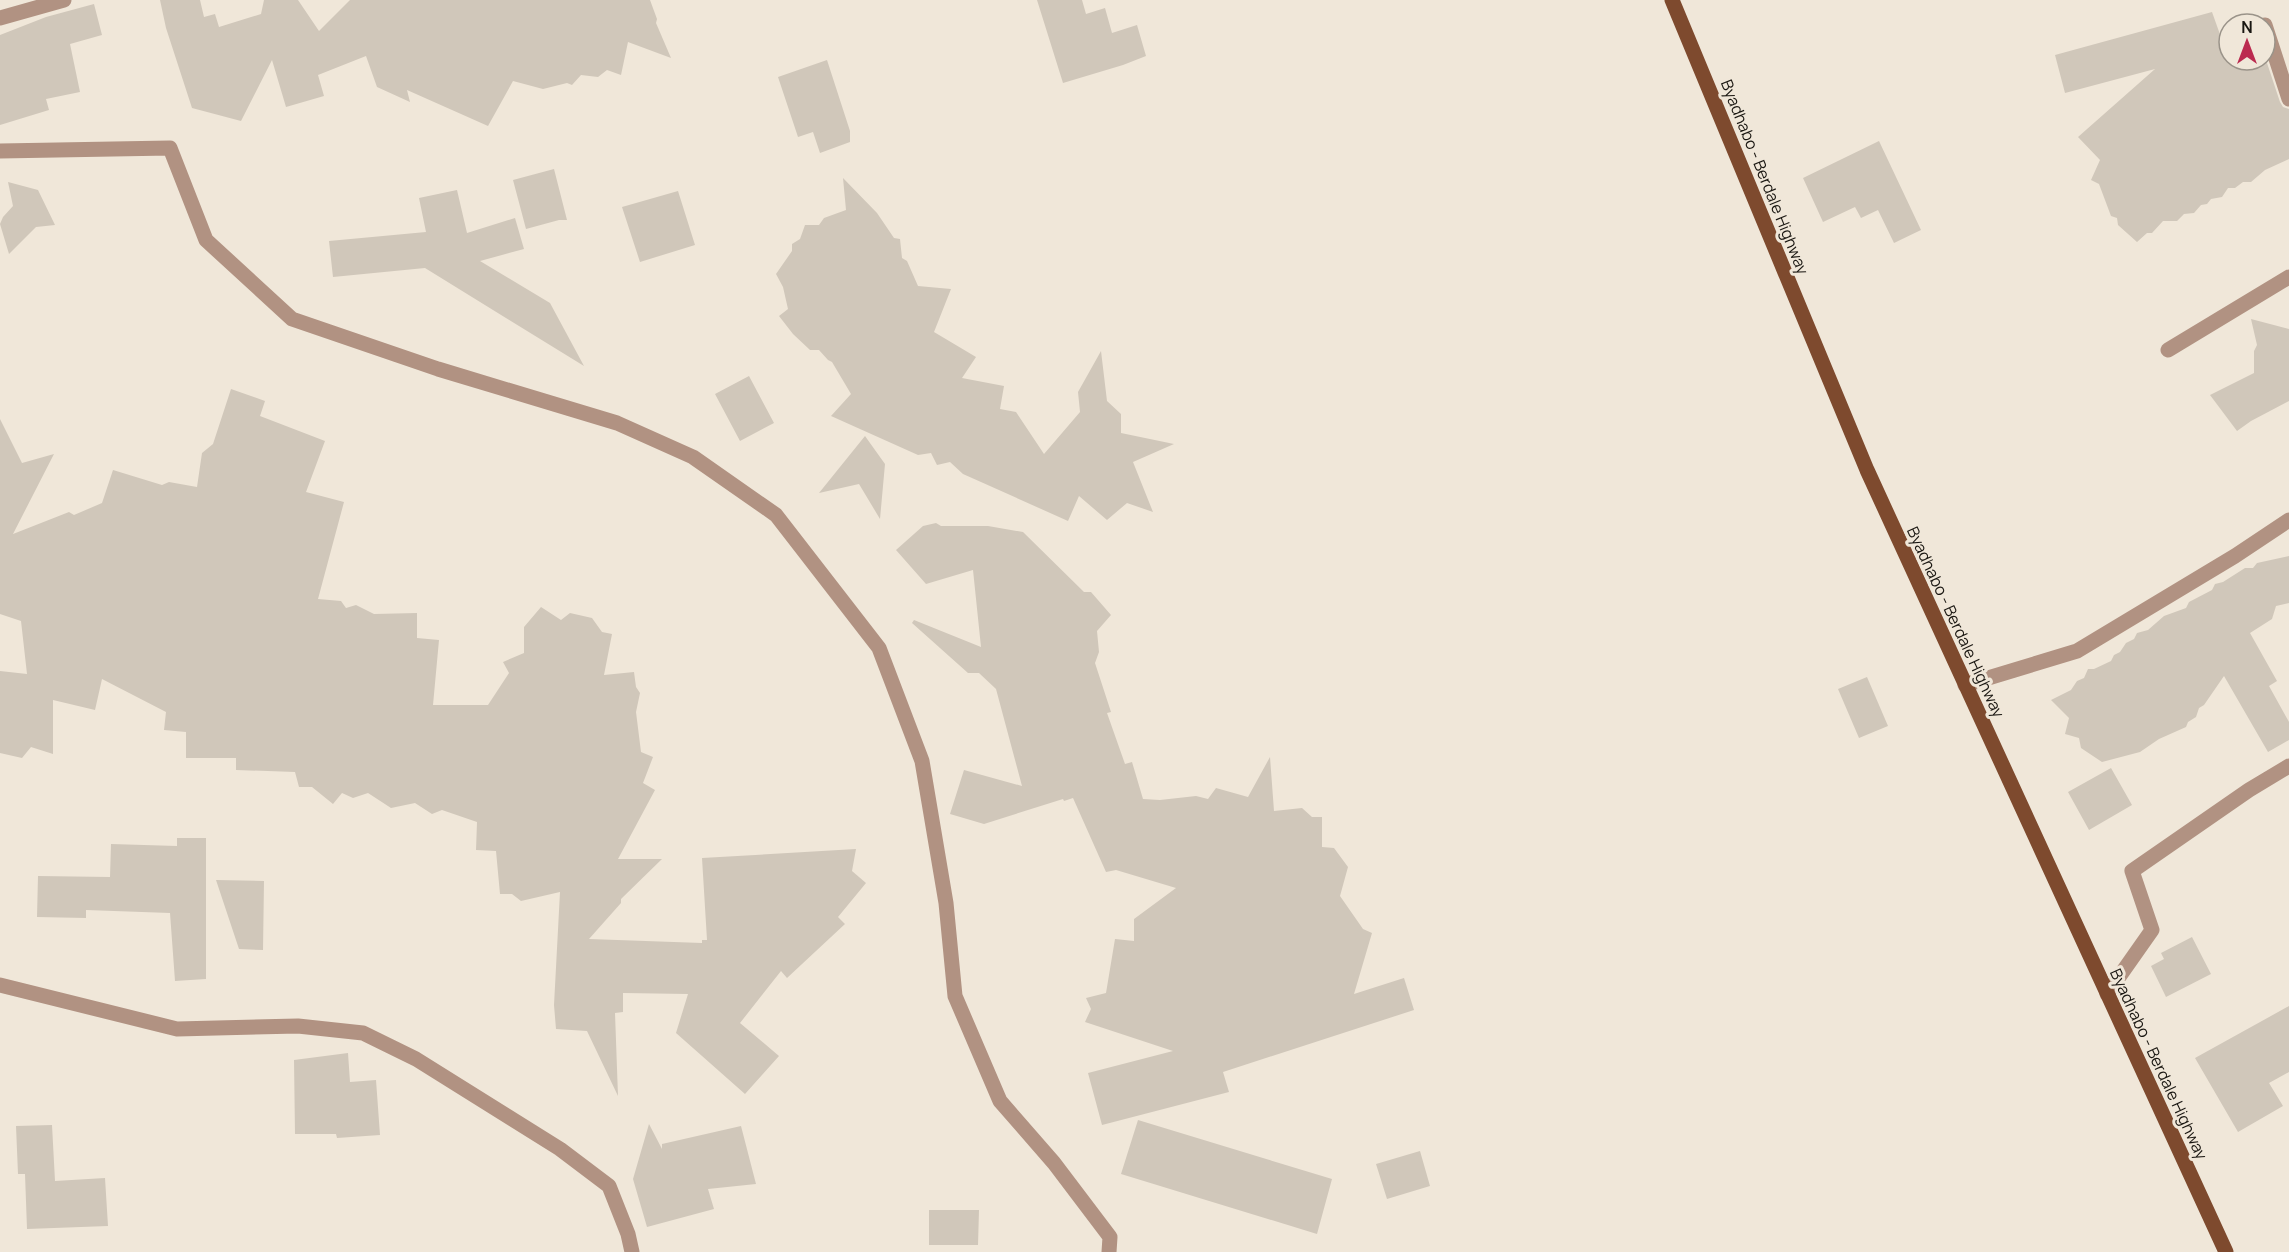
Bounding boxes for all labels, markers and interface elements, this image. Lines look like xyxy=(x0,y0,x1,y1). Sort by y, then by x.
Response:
north arrow xyxy=(2217,12,2277,72)
text: N xyxy=(2241,16,2253,38)
street label: Byadhabo - Berdale Highway xyxy=(1716,76,1814,278)
street label: Byadhabo - Berdale Highway xyxy=(1902,523,2010,722)
street label: Byadhabo - Berdale Highway xyxy=(2105,965,2213,1164)

